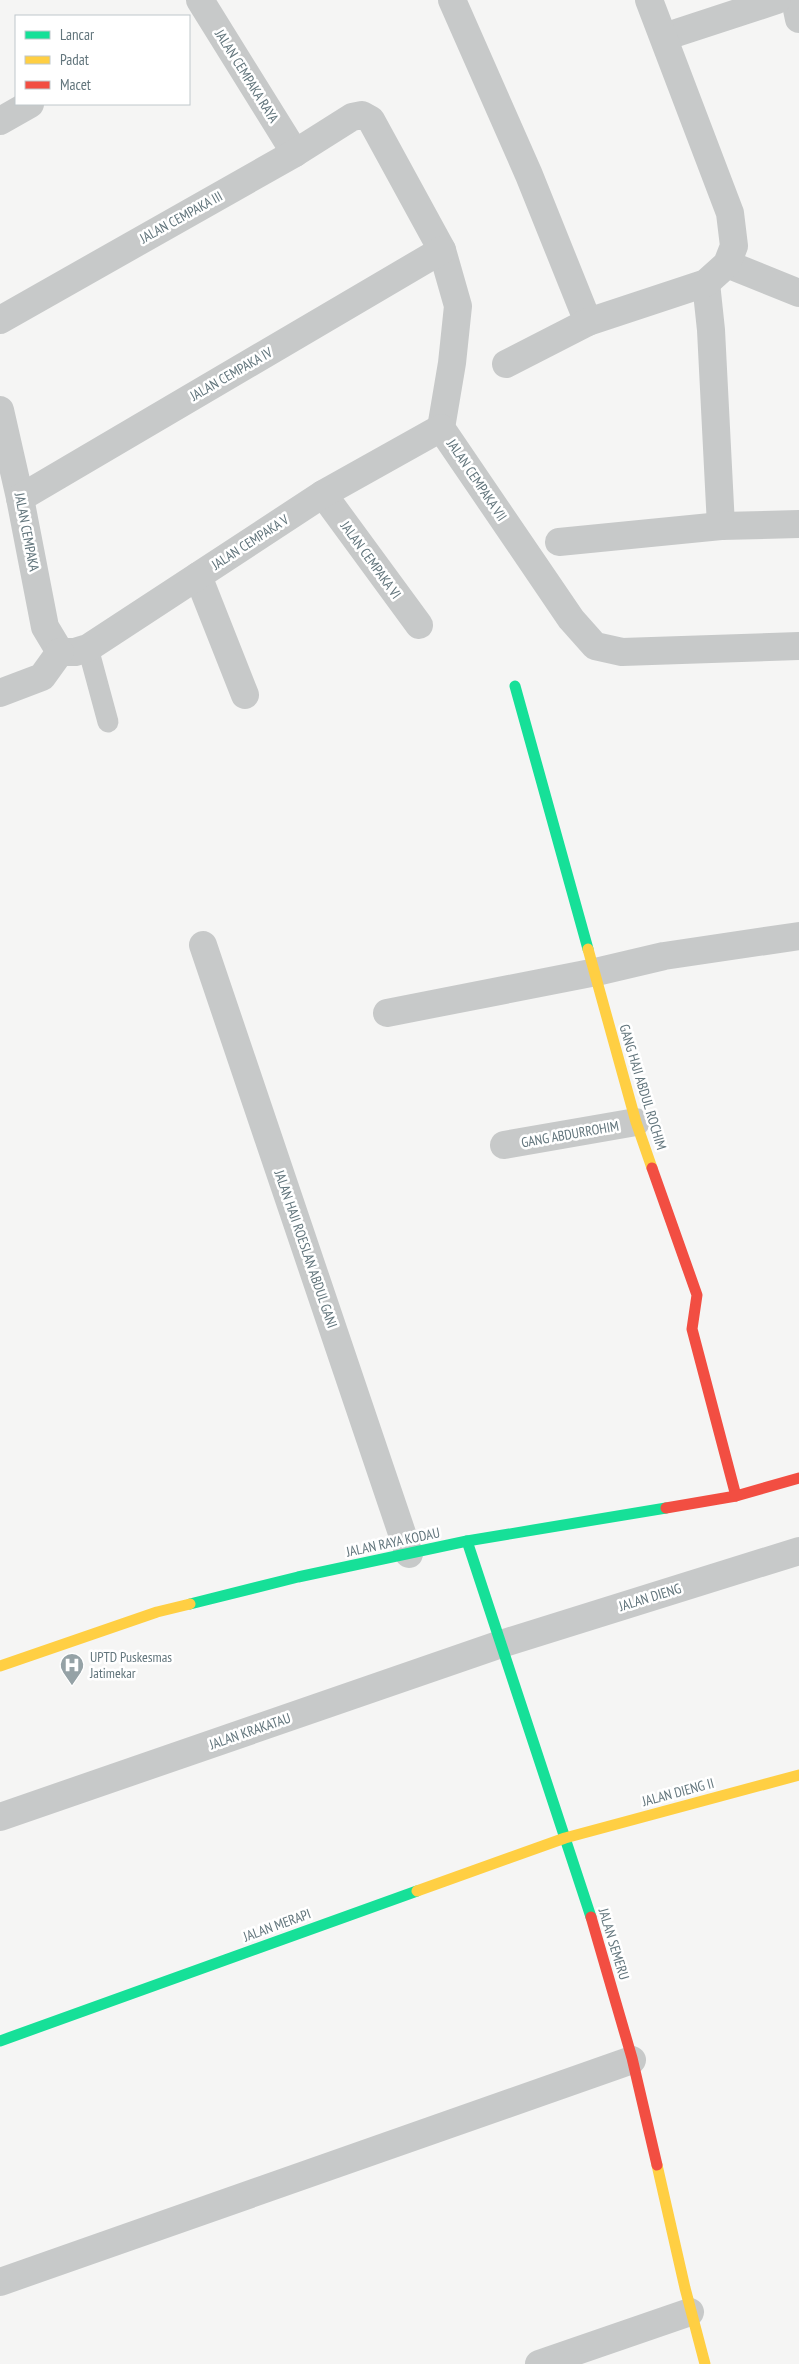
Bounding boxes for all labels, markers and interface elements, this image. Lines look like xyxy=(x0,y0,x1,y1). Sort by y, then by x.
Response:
legend xyxy=(15,15,190,105)
text: Lancar xyxy=(60,25,95,44)
street label: JALAN CEMPAKA RAYA xyxy=(211,25,283,126)
text: Padat xyxy=(60,50,89,69)
text: Macet xyxy=(60,75,91,94)
street label: JALAN CEMPAKA III xyxy=(136,187,226,248)
street label: JALAN CEMPAKA IV xyxy=(186,343,276,405)
street label: JALAN CEMPAKA VII xyxy=(442,435,511,524)
street label: JALAN CEMPAKA xyxy=(10,490,44,573)
street label: JALAN CEMPAKA V xyxy=(207,510,292,574)
street label: JALAN CEMPAKA VI xyxy=(336,517,405,602)
street label: GANG HAJI ABDUL ROCHIM xyxy=(615,1022,671,1152)
street label: GANG ABDURROHIM xyxy=(520,1117,620,1151)
street label: JALAN HAJI ROESLAN ABDUL GANI xyxy=(270,1167,342,1330)
street label: JALAN RAYA KODAU xyxy=(344,1523,441,1561)
street label: JALAN DIENG xyxy=(616,1579,683,1615)
place label: UPTD Puskesmas Jatimekar xyxy=(89,1648,172,1682)
hospital icon: UPTD Puskesmas Jatimekar xyxy=(59,1652,85,1686)
street label: JALAN KRAKATAU xyxy=(206,1709,293,1754)
street label: JALAN DIENG II xyxy=(639,1774,716,1810)
street label: JALAN MERAPI xyxy=(240,1904,313,1946)
street label: JALAN SEMERU xyxy=(594,1905,633,1982)

